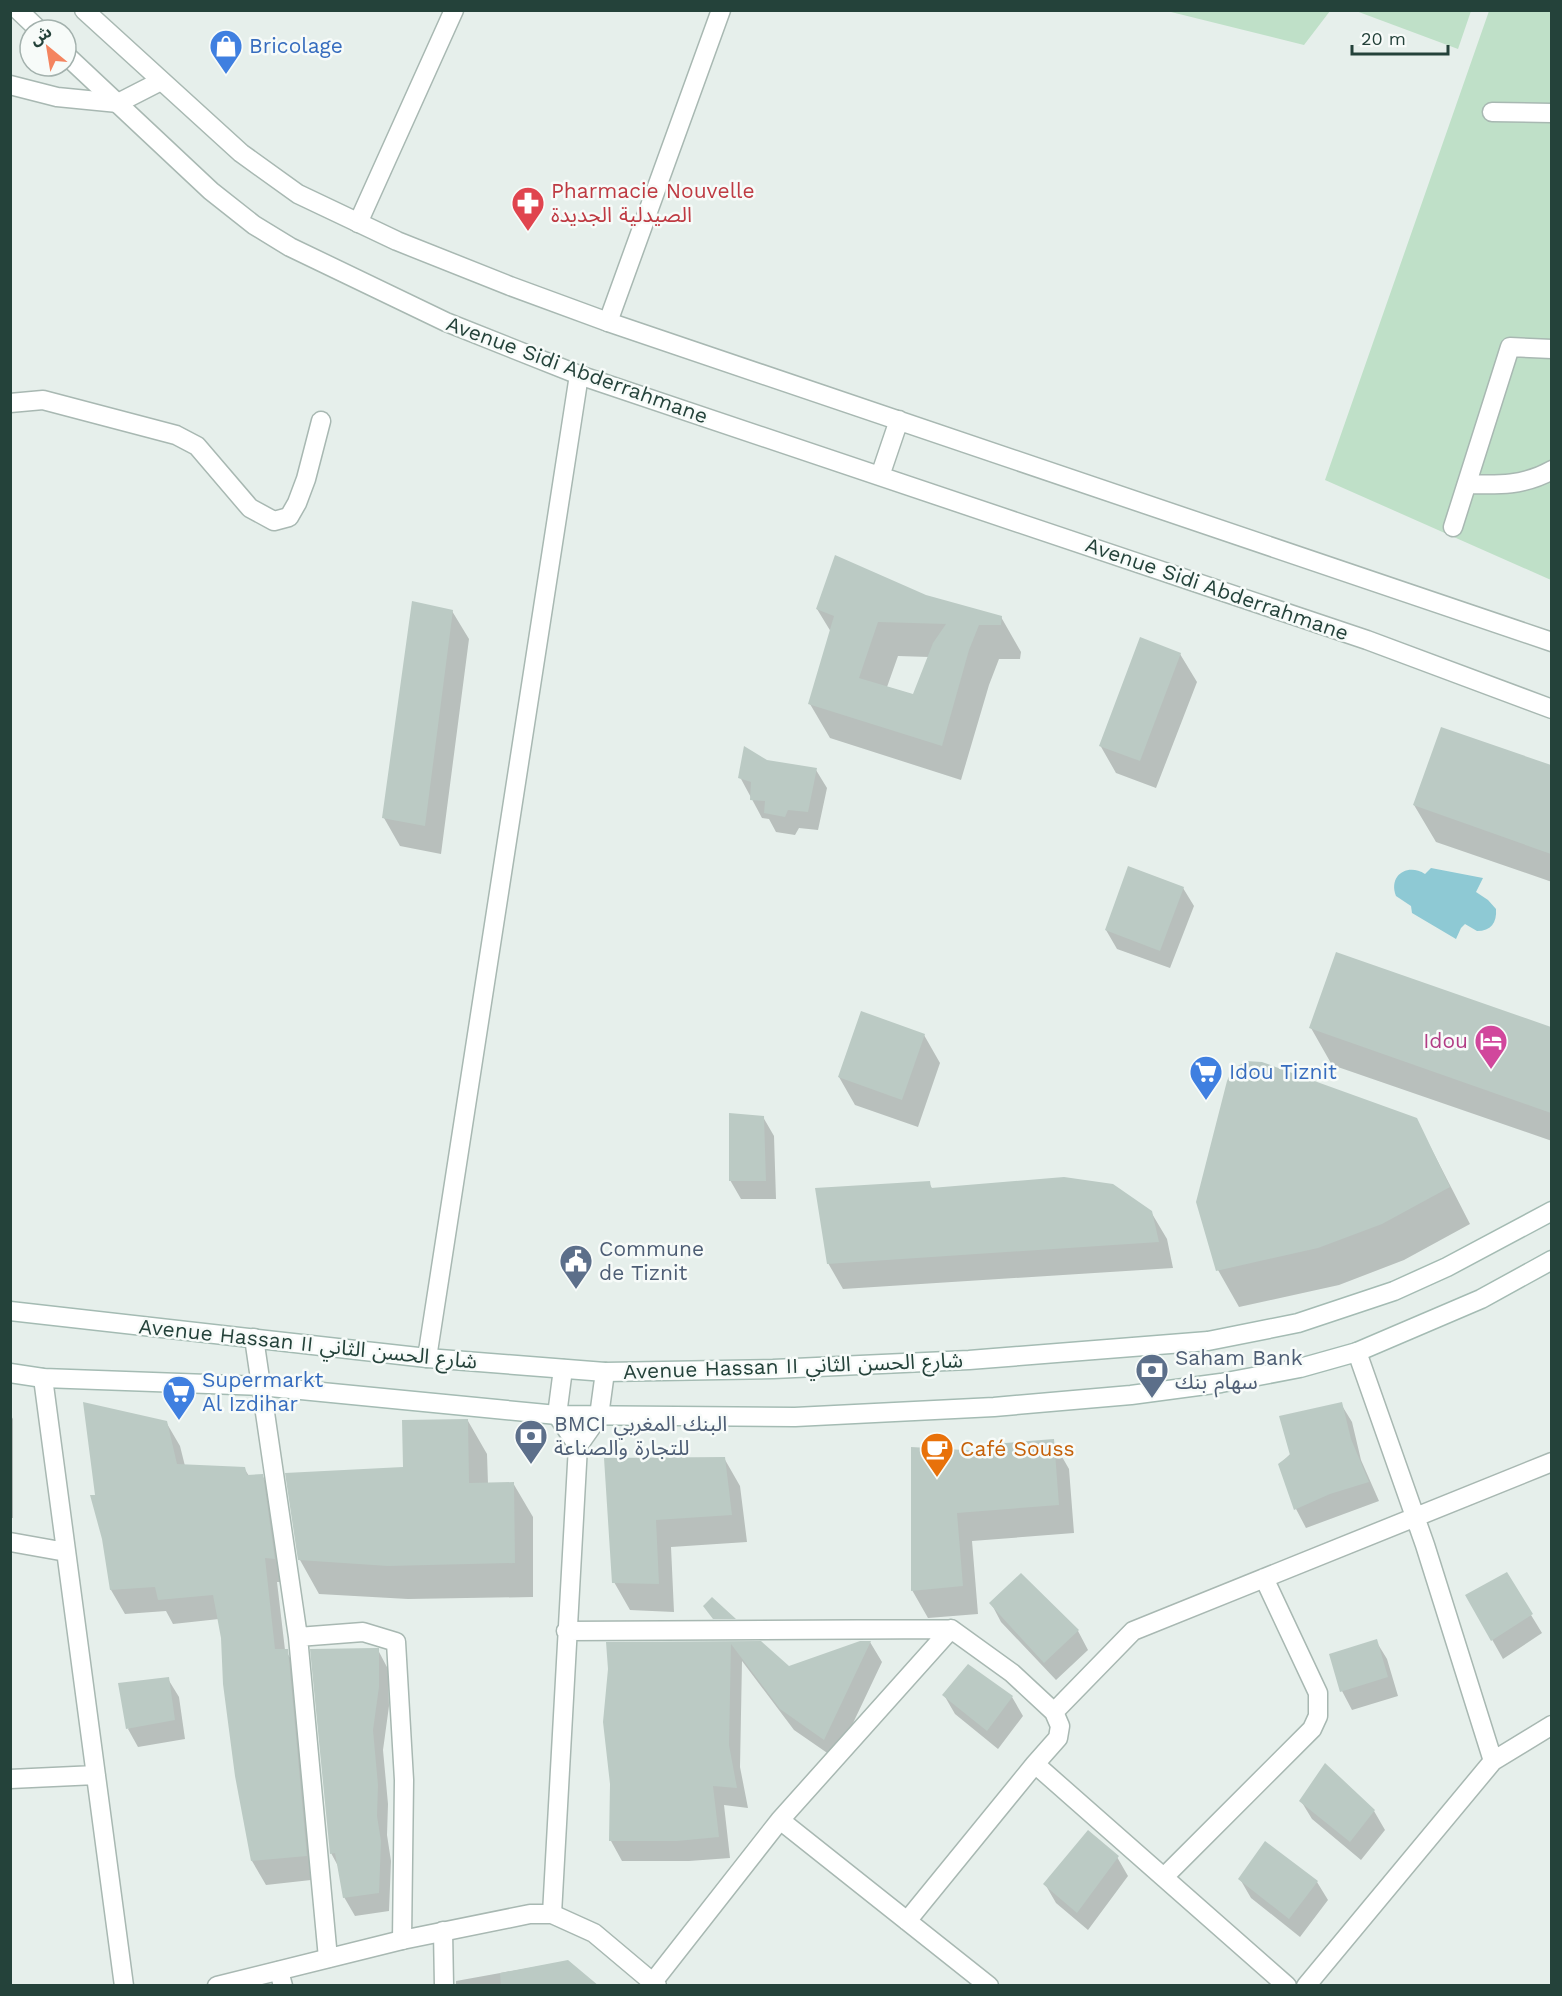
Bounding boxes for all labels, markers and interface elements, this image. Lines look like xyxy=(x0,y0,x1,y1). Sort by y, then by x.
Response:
north arrow xyxy=(18,18,78,78)
scale bar xyxy=(1352,18,1448,56)
text: ش xyxy=(27,22,55,49)
shop icon: Bricolage xyxy=(208,28,244,75)
text: 20 m xyxy=(1361,28,1406,49)
place label: Bricolage xyxy=(249,33,343,58)
place label: Pharmacie Nouvelle الصيدلية الجديدة xyxy=(551,178,755,227)
pharmacy icon: Pharmacie Nouvelle الصيدلية الجديدة xyxy=(510,185,546,232)
street label: Avenue Sidi Abderrahmane xyxy=(443,310,711,429)
street label: Avenue Sidi Abderrahmane xyxy=(1082,532,1352,645)
hotel icon: Idou xyxy=(1473,1023,1509,1070)
place label: Idou xyxy=(1423,1028,1468,1053)
supermarket icon: Idou Tiznit xyxy=(1188,1054,1224,1101)
place label: Idou Tiznit xyxy=(1229,1059,1337,1084)
place label: Commune de Tiznit xyxy=(599,1236,704,1285)
public building icon: Commune de Tiznit xyxy=(558,1243,594,1290)
street label: Avenue Hassan II شارع الحسن الثاني xyxy=(137,1313,479,1378)
place label: Saham Bank سهام بنك xyxy=(1175,1345,1303,1398)
street label: Avenue Hassan II شارع الحسن الثاني xyxy=(623,1347,964,1388)
bank icon: Saham Bank سهام بنك xyxy=(1134,1352,1170,1399)
place label: Supermarkt Al Izdihar xyxy=(202,1367,324,1416)
supermarket icon: Supermarkt Al Izdihar xyxy=(161,1374,197,1421)
place label: BMCI البنك المغربي للتجارة والصناعة xyxy=(554,1411,727,1460)
bank icon: BMCI البنك المغربي للتجارة والصناعة xyxy=(513,1418,549,1465)
cafe icon: Café Souss xyxy=(919,1431,955,1478)
place label: Café Souss xyxy=(960,1436,1075,1461)

